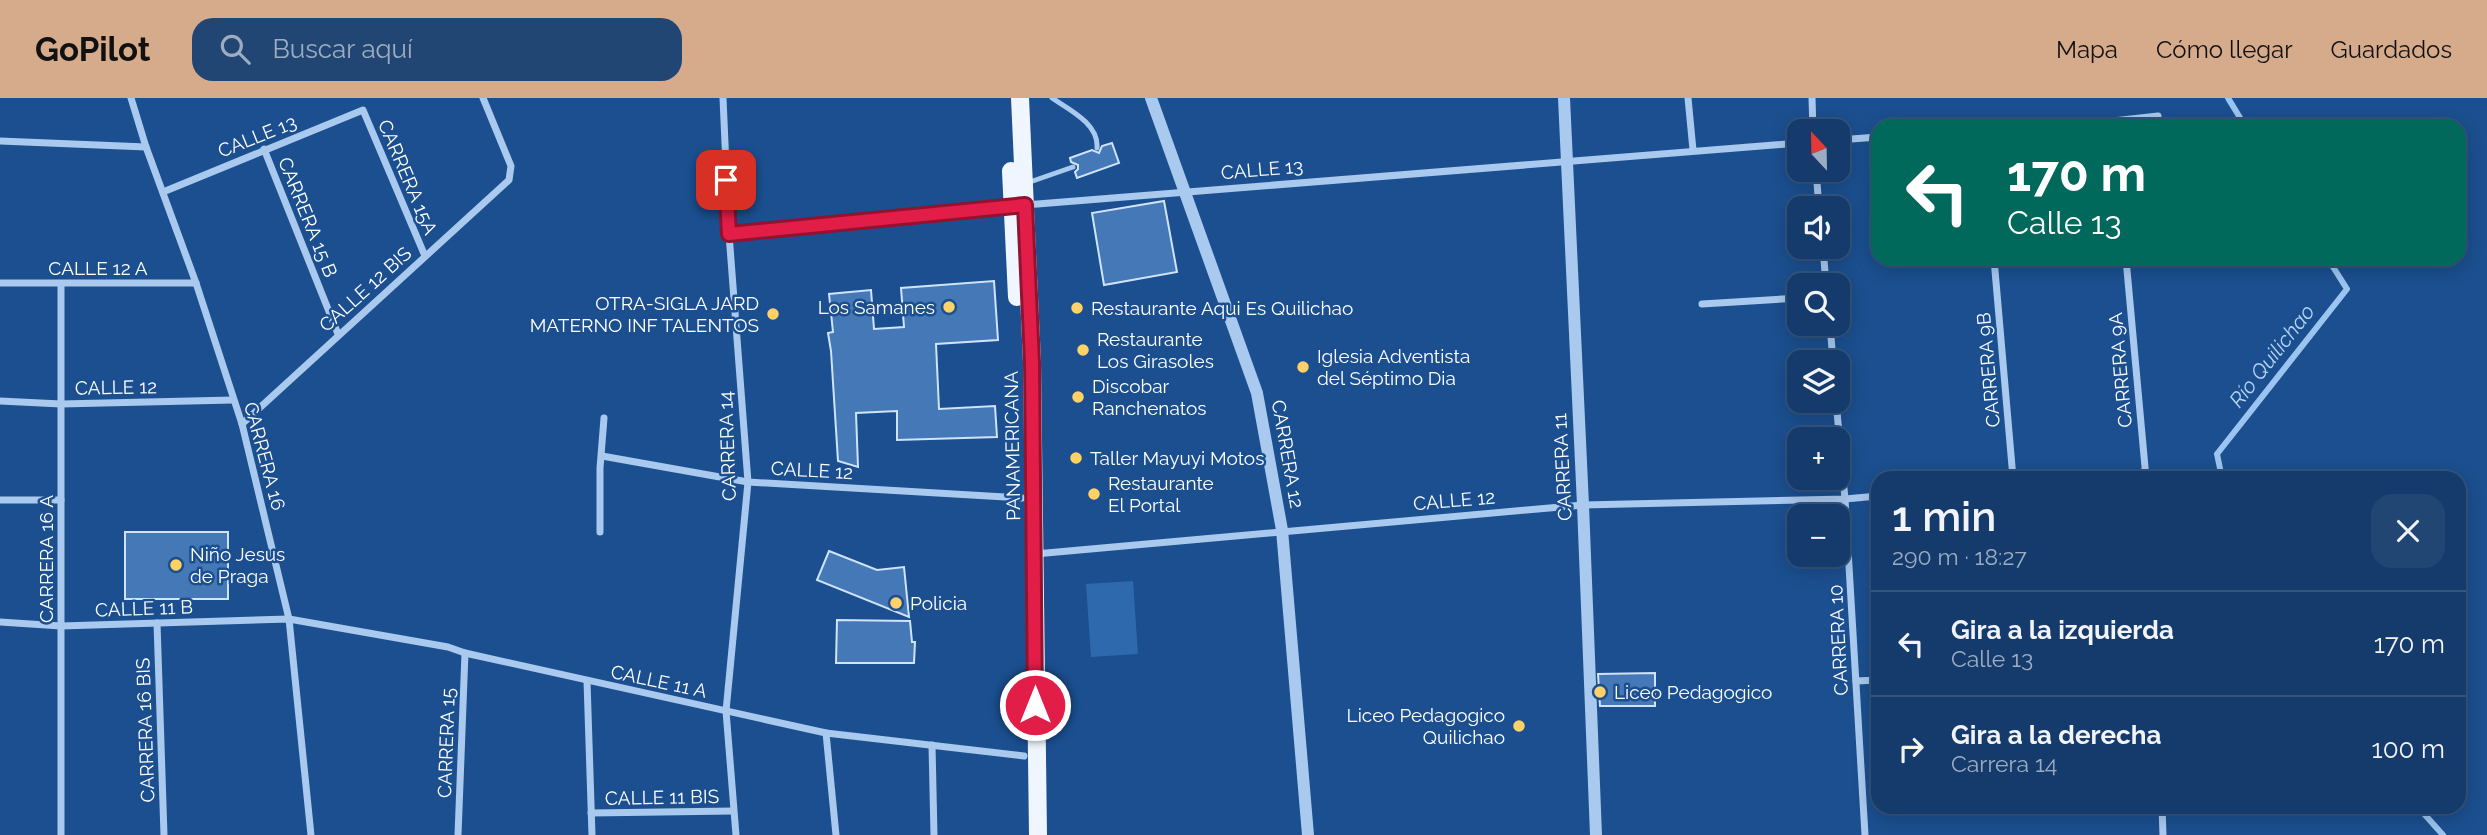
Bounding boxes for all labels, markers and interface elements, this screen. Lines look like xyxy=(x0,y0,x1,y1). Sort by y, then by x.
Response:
search box xyxy=(192,18,682,81)
text: GoPilot xyxy=(35,30,150,69)
icon: search xyxy=(216,30,254,68)
text: Buscar aquí xyxy=(272,34,413,64)
text: Mapa xyxy=(2056,35,2118,64)
text: Cómo llegar xyxy=(2156,35,2293,64)
text: Guardados xyxy=(2331,35,2452,64)
street label: CALLE 13 xyxy=(215,110,299,162)
street label: CARRERA 15A xyxy=(374,116,442,238)
north arrow xyxy=(1787,119,1850,182)
map controls xyxy=(1787,119,1850,567)
text: 170 m xyxy=(2007,145,2146,202)
icon: left xyxy=(1892,147,1983,238)
pin xyxy=(696,150,756,210)
street label: CARRERA 15 B xyxy=(274,154,342,280)
street label: CALLE 13 xyxy=(1220,154,1304,184)
icon: arrive xyxy=(707,161,745,199)
button: sound xyxy=(1787,196,1850,259)
text: Calle 13 xyxy=(2007,204,2122,241)
street label: CALLE 12 BIS xyxy=(315,242,415,336)
street label: CALLE 12 A xyxy=(48,257,148,279)
button: search xyxy=(1787,273,1850,336)
place label: OTRA-SIGLA JARD MATERNO INF TALENTOS xyxy=(530,292,759,336)
place label: Los Samanes xyxy=(818,296,935,318)
place label: Restaurante Aqui Es Quilichao xyxy=(1091,297,1353,319)
marker: Los Samanes xyxy=(941,299,957,315)
water label: Río Quilichao xyxy=(2224,299,2320,412)
marker: Restaurante Aqui Es Quilichao xyxy=(1069,300,1085,316)
marker: OTRA-SIGLA JARD MATERNO INF TALENTOS xyxy=(765,306,781,322)
street label: CARRERA 9A xyxy=(2104,311,2136,428)
street label: CARRERA 9B xyxy=(1972,312,2004,428)
place label: Restaurante Los Girasoles xyxy=(1097,328,1214,372)
marker: Restaurante Los Girasoles xyxy=(1075,342,1091,358)
place label: Iglesia Adventista del Séptimo Dia xyxy=(1317,345,1470,389)
button: layers xyxy=(1787,350,1850,413)
marker: Iglesia Adventista del Séptimo Dia xyxy=(1295,359,1311,375)
street label: PANAMERICANA xyxy=(1000,371,1024,521)
street label: CALLE 12 xyxy=(75,375,157,399)
place label: Discobar Ranchenatos xyxy=(1092,375,1206,419)
marker: Discobar Ranchenatos xyxy=(1070,389,1086,405)
street label: CARRERA 14 xyxy=(714,391,740,501)
street label: CARRERA 12 xyxy=(1268,398,1308,510)
street label: CARRERA 16 xyxy=(240,399,290,513)
street label: CARRERA 11 xyxy=(1548,413,1576,521)
button: + xyxy=(1787,427,1850,490)
place label: Taller Mayuyi Motos xyxy=(1090,447,1264,469)
marker: Taller Mayuyi Motos xyxy=(1068,450,1084,466)
street label: CALLE 12 xyxy=(770,457,854,483)
place label: Restaurante El Portal xyxy=(1108,472,1214,516)
street label: CALLE 12 xyxy=(1412,485,1496,515)
marker: Restaurante El Portal xyxy=(1086,486,1102,502)
text: 1 min xyxy=(1892,492,1996,541)
button: close xyxy=(2371,494,2445,568)
street label: CARRERA 16 A xyxy=(35,495,57,623)
button: − xyxy=(1787,504,1850,567)
place label: Niño Jesus de Praga xyxy=(190,543,285,587)
text: 290 m · 18:27 xyxy=(1892,543,2027,570)
marker: Niño Jesus de Praga xyxy=(168,557,184,573)
street label: CARRERA 10 xyxy=(1824,584,1852,696)
place label: Policia xyxy=(910,592,967,614)
street label: CALLE 11 B xyxy=(95,595,193,621)
marker: Policia xyxy=(888,595,904,611)
text: Gira a la izquierda xyxy=(1951,615,2174,645)
icon: left xyxy=(1892,625,1930,663)
text: 170 m xyxy=(2374,629,2445,659)
text: Calle 13 xyxy=(1951,645,2033,672)
street label: CARRERA 16 BIS xyxy=(131,657,159,803)
street label: CALLE 11 A xyxy=(609,660,709,702)
position arrow xyxy=(998,668,1072,742)
place label: Liceo Pedagogico xyxy=(1614,681,1772,703)
marker: Liceo Pedagogico xyxy=(1592,684,1608,700)
street label: CARRERA 15 xyxy=(433,688,459,798)
place label: Liceo Pedagogico Quilichao xyxy=(1347,704,1505,748)
marker: Liceo Pedagogico Quilichao xyxy=(1511,718,1527,734)
text: Gira a la derecha xyxy=(1951,720,2161,750)
icon: right xyxy=(1892,730,1930,768)
text: 100 m xyxy=(2372,734,2445,764)
text: Carrera 14 xyxy=(1951,750,2057,777)
street label: CALLE 11 BIS xyxy=(605,785,719,809)

